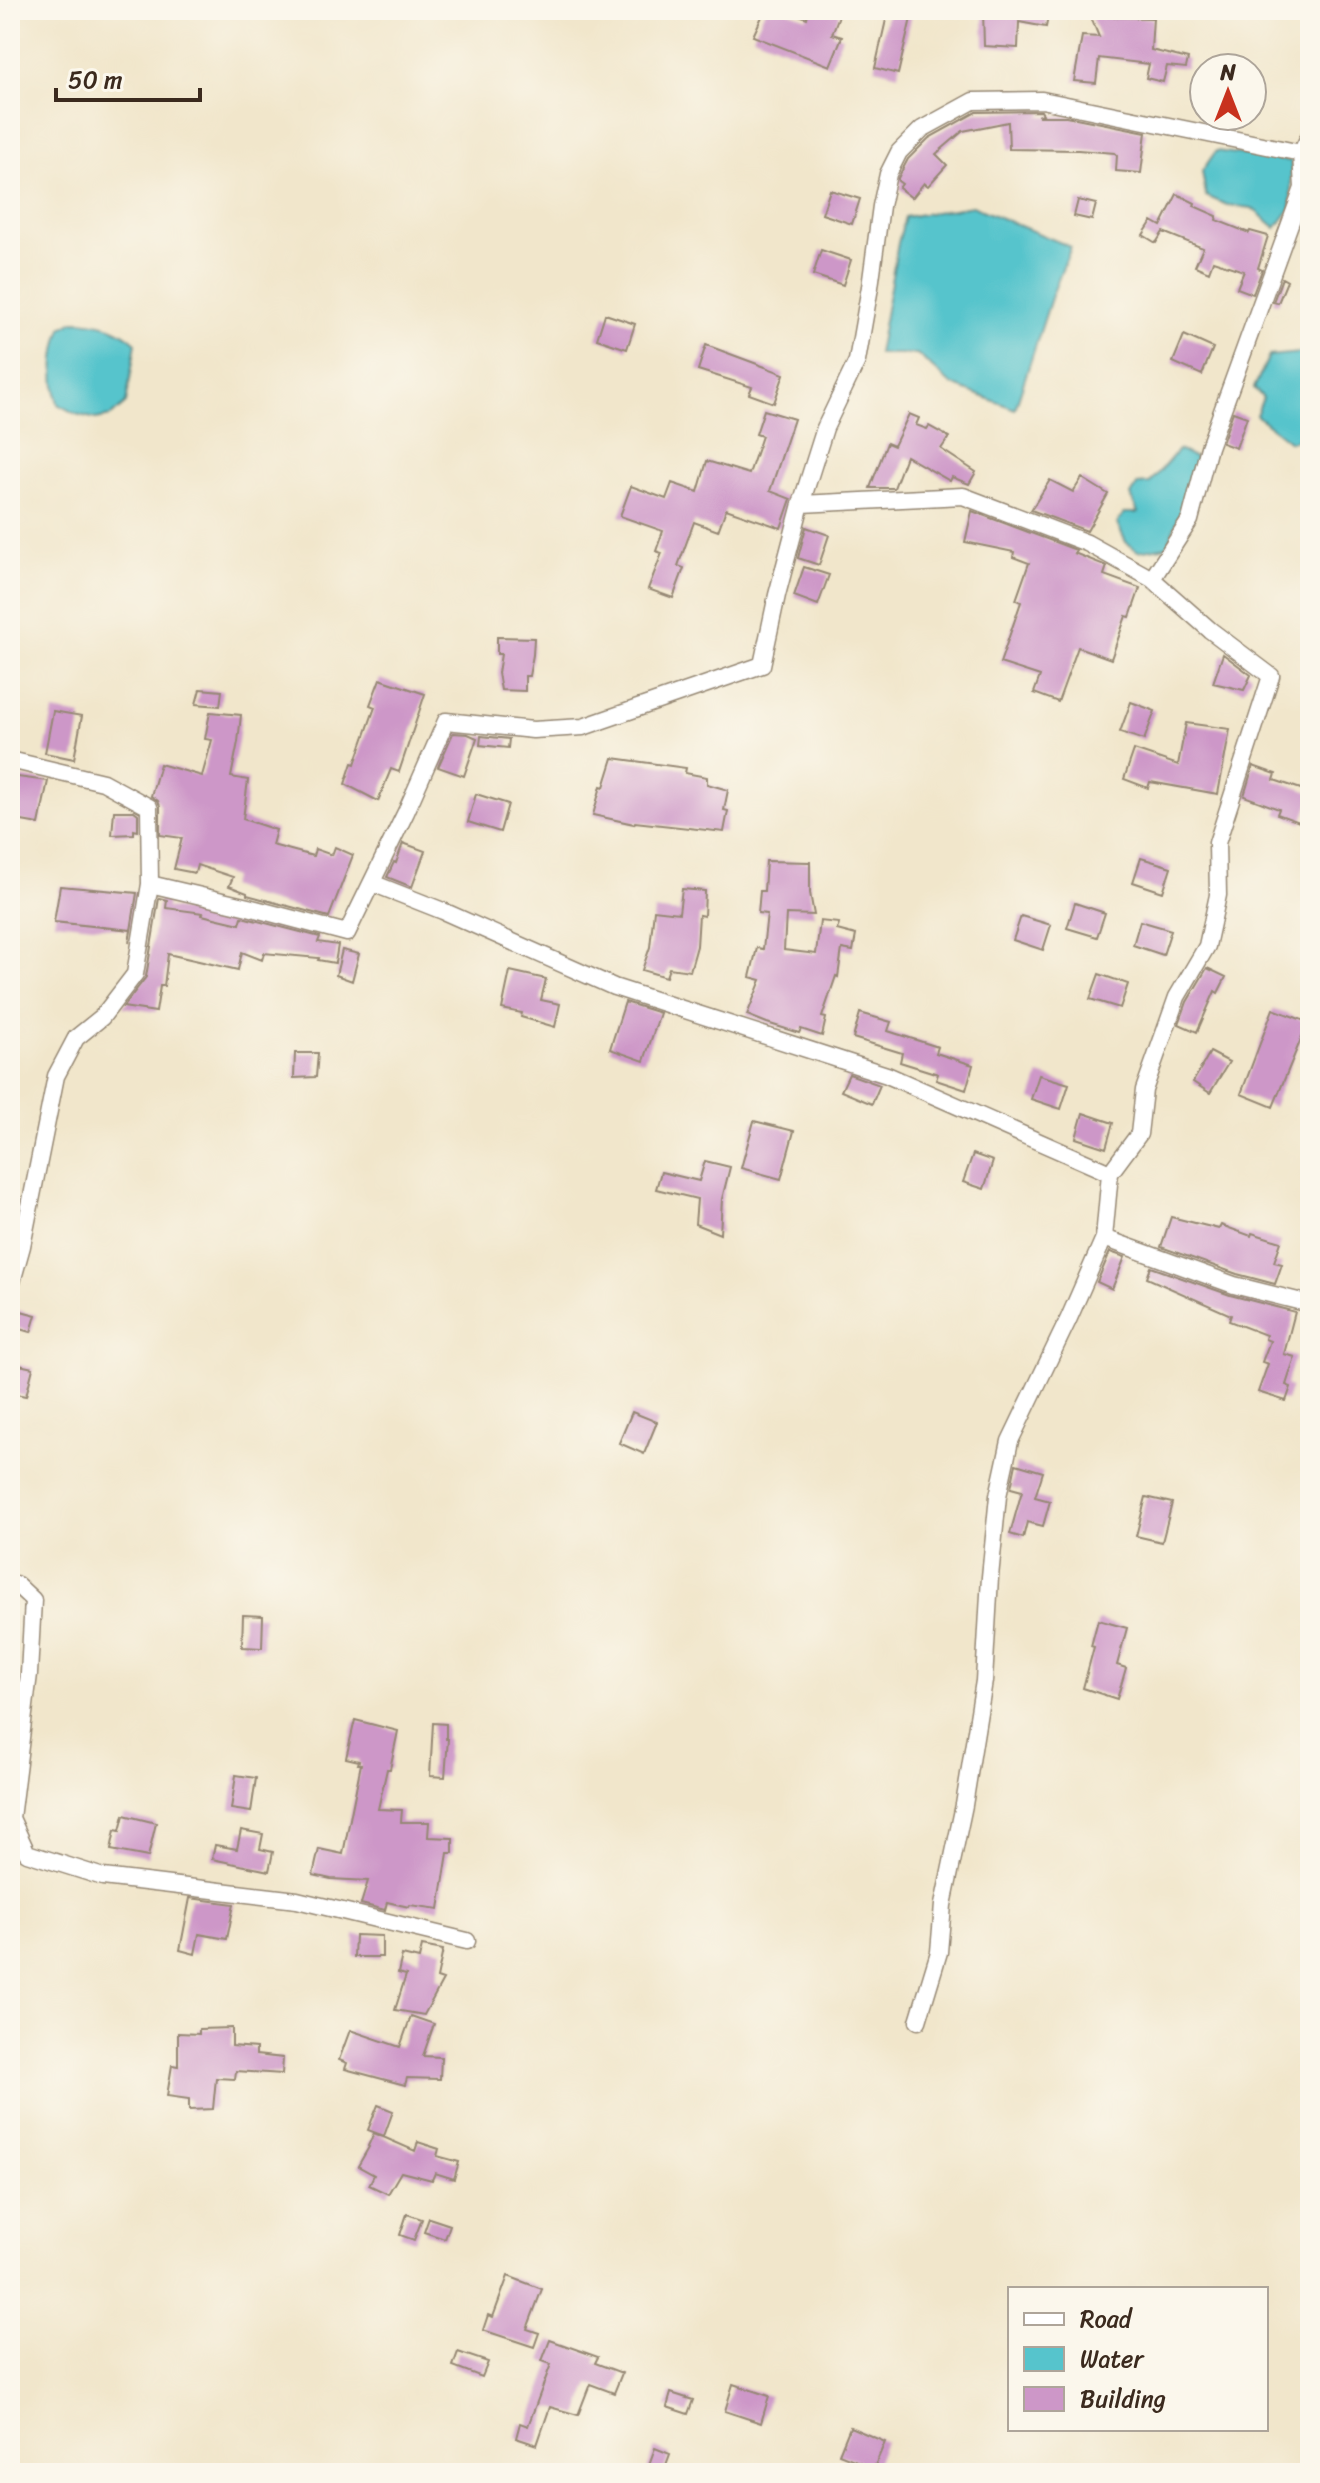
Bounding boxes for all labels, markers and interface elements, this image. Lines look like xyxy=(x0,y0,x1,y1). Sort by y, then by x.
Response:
scale bar xyxy=(56,52,200,102)
north arrow xyxy=(1188,52,1268,132)
text: N xyxy=(1219,53,1236,92)
text: 50 m xyxy=(68,59,123,101)
legend xyxy=(1008,2287,1268,2431)
text: Road xyxy=(1080,2298,1134,2340)
text: Water xyxy=(1080,2338,1145,2380)
text: Building xyxy=(1080,2378,1166,2420)

